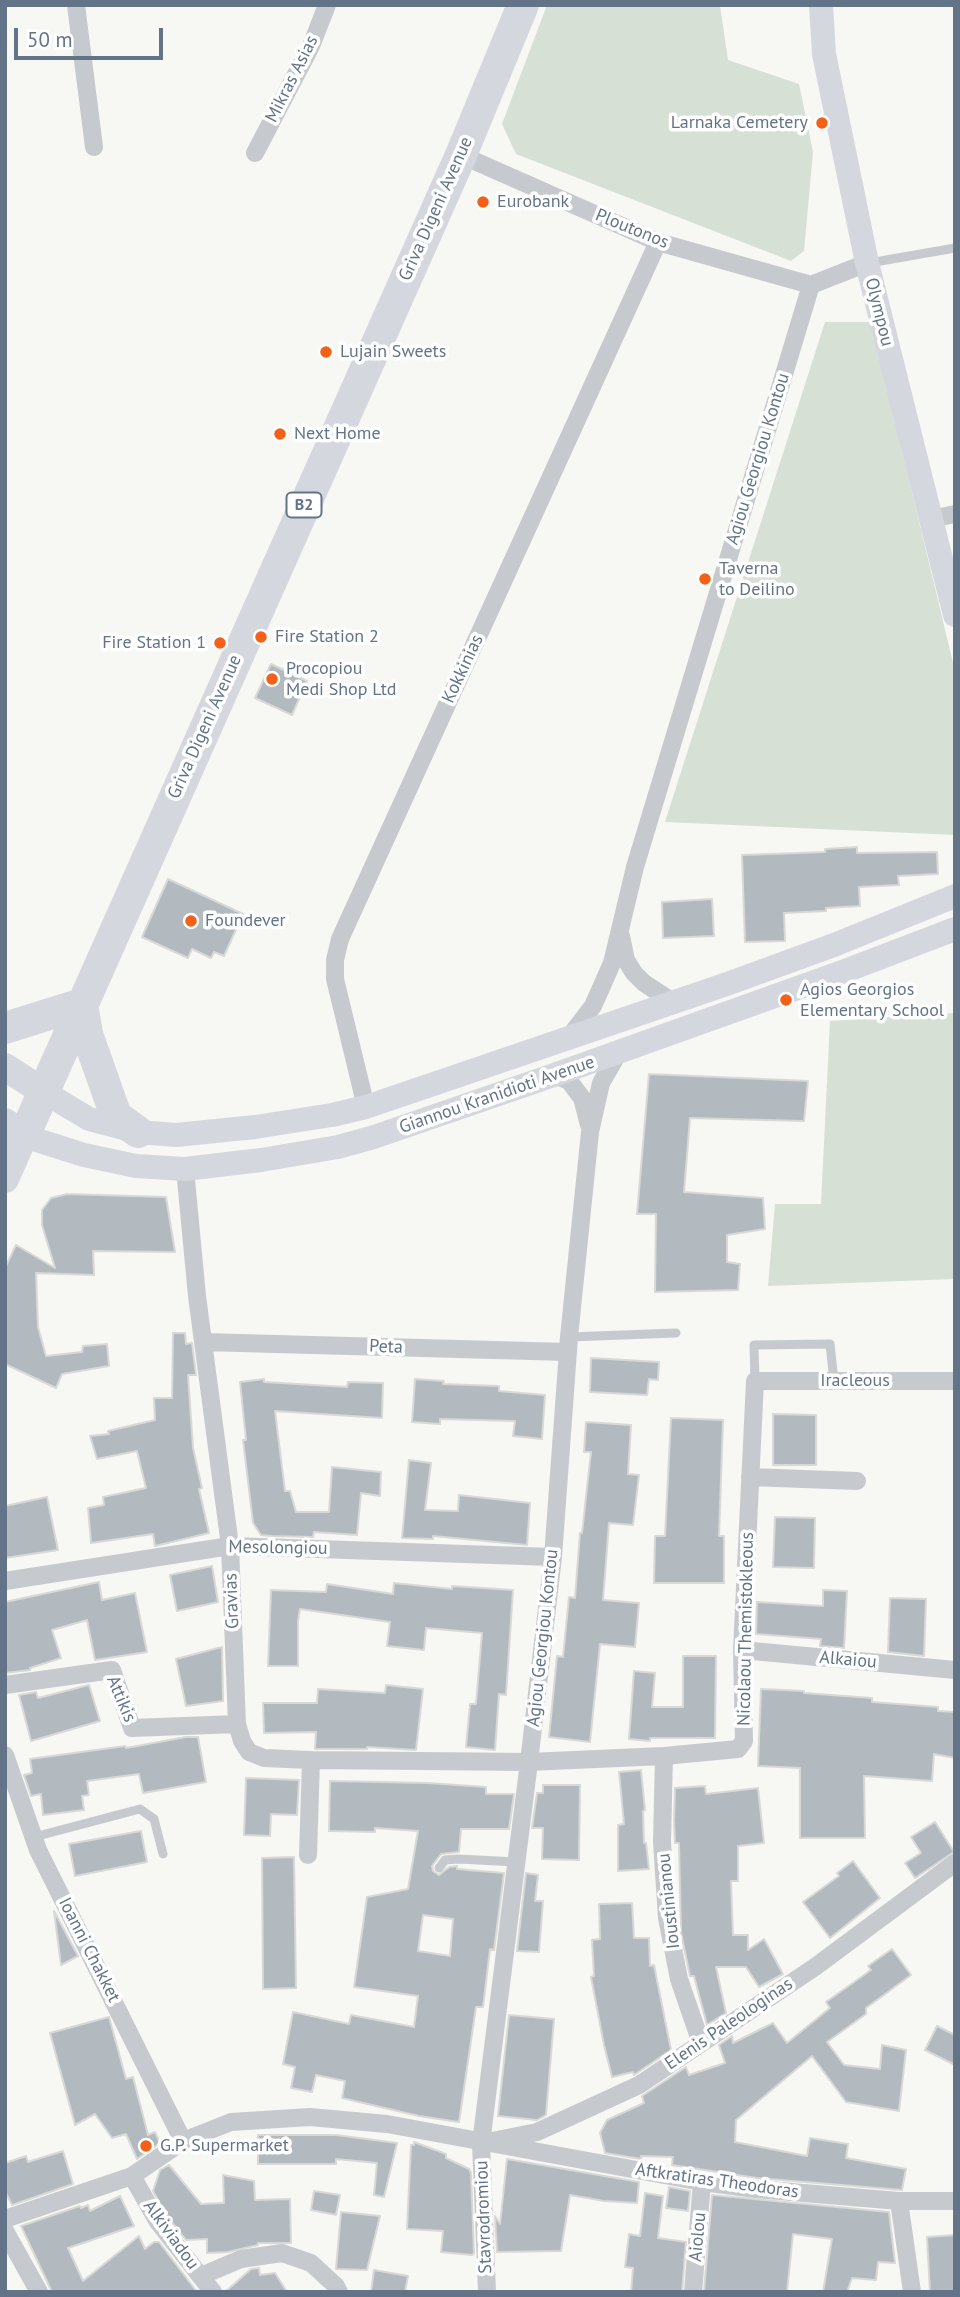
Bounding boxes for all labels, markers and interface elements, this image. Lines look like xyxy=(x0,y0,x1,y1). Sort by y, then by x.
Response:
scale bar xyxy=(18,14,166,58)
text: 50 m xyxy=(27,26,73,53)
street label: Mikras Asias xyxy=(261,32,323,126)
place label: Larnaka Cemetery xyxy=(671,112,808,134)
marker: Larnaka Cemetery xyxy=(814,115,830,131)
street label: Griva Digeni Avenue xyxy=(395,134,477,284)
place label: Eurobank xyxy=(497,191,569,213)
marker: Eurobank xyxy=(475,194,491,210)
street label: Ploutonos xyxy=(592,205,672,253)
street label: Olympou xyxy=(860,276,898,348)
place label: Lujain Sweets xyxy=(340,341,446,363)
marker: Lujain Sweets xyxy=(318,344,334,360)
street label: Agiou Georgiou Kontou xyxy=(722,371,794,547)
place label: Next Home xyxy=(294,423,381,445)
marker: Next Home xyxy=(272,426,288,442)
road number: B2 xyxy=(286,492,322,518)
place label: Taverna to Deilino xyxy=(719,558,795,600)
marker: Taverna to Deilino xyxy=(697,571,713,587)
place label: Fire Station 2 xyxy=(275,626,379,648)
marker: Fire Station 2 xyxy=(253,629,269,645)
street label: Kokkinias xyxy=(438,631,488,707)
place label: Fire Station 1 xyxy=(102,632,206,654)
marker: Fire Station 1 xyxy=(212,635,228,651)
street label: Griva Digeni Avenue xyxy=(164,652,246,802)
place label: Procopiou Medi Shop Ltd xyxy=(286,658,397,700)
marker: Procopiou Medi Shop Ltd xyxy=(264,671,280,687)
place label: Foundever xyxy=(205,910,286,932)
marker: Foundever xyxy=(183,913,199,929)
place label: Agios Georgios Elementary School xyxy=(800,979,944,1021)
marker: Agios Georgios Elementary School xyxy=(778,992,794,1008)
street label: Giannou Kranidioti Avenue xyxy=(397,1051,597,1139)
street label: Peta xyxy=(369,1336,403,1358)
street label: Iracleous xyxy=(820,1370,890,1392)
street label: Nicolaou Themistokleous xyxy=(734,1532,758,1726)
street label: Mesolongiou xyxy=(228,1536,328,1560)
street label: Agiou Georgiou Kontou xyxy=(523,1548,563,1728)
street label: Gravias xyxy=(220,1573,244,1629)
street label: Alkaiou xyxy=(818,1647,878,1673)
street label: Attikis xyxy=(102,1673,140,1725)
street label: Ioustinianou xyxy=(653,1852,685,1950)
street label: Ioanni Chakket xyxy=(53,1894,125,2006)
street label: Elenis Paleologinas xyxy=(661,1973,797,2075)
place label: G.P. Supermarket xyxy=(160,2135,289,2157)
marker: G.P. Supermarket xyxy=(138,2138,154,2154)
street label: Aftkratiras Theodoras xyxy=(634,2159,800,2203)
street label: Stavrodromiou xyxy=(471,2160,497,2274)
street label: Alkiviadou xyxy=(139,2196,203,2274)
street label: Aiolou xyxy=(685,2211,711,2263)

